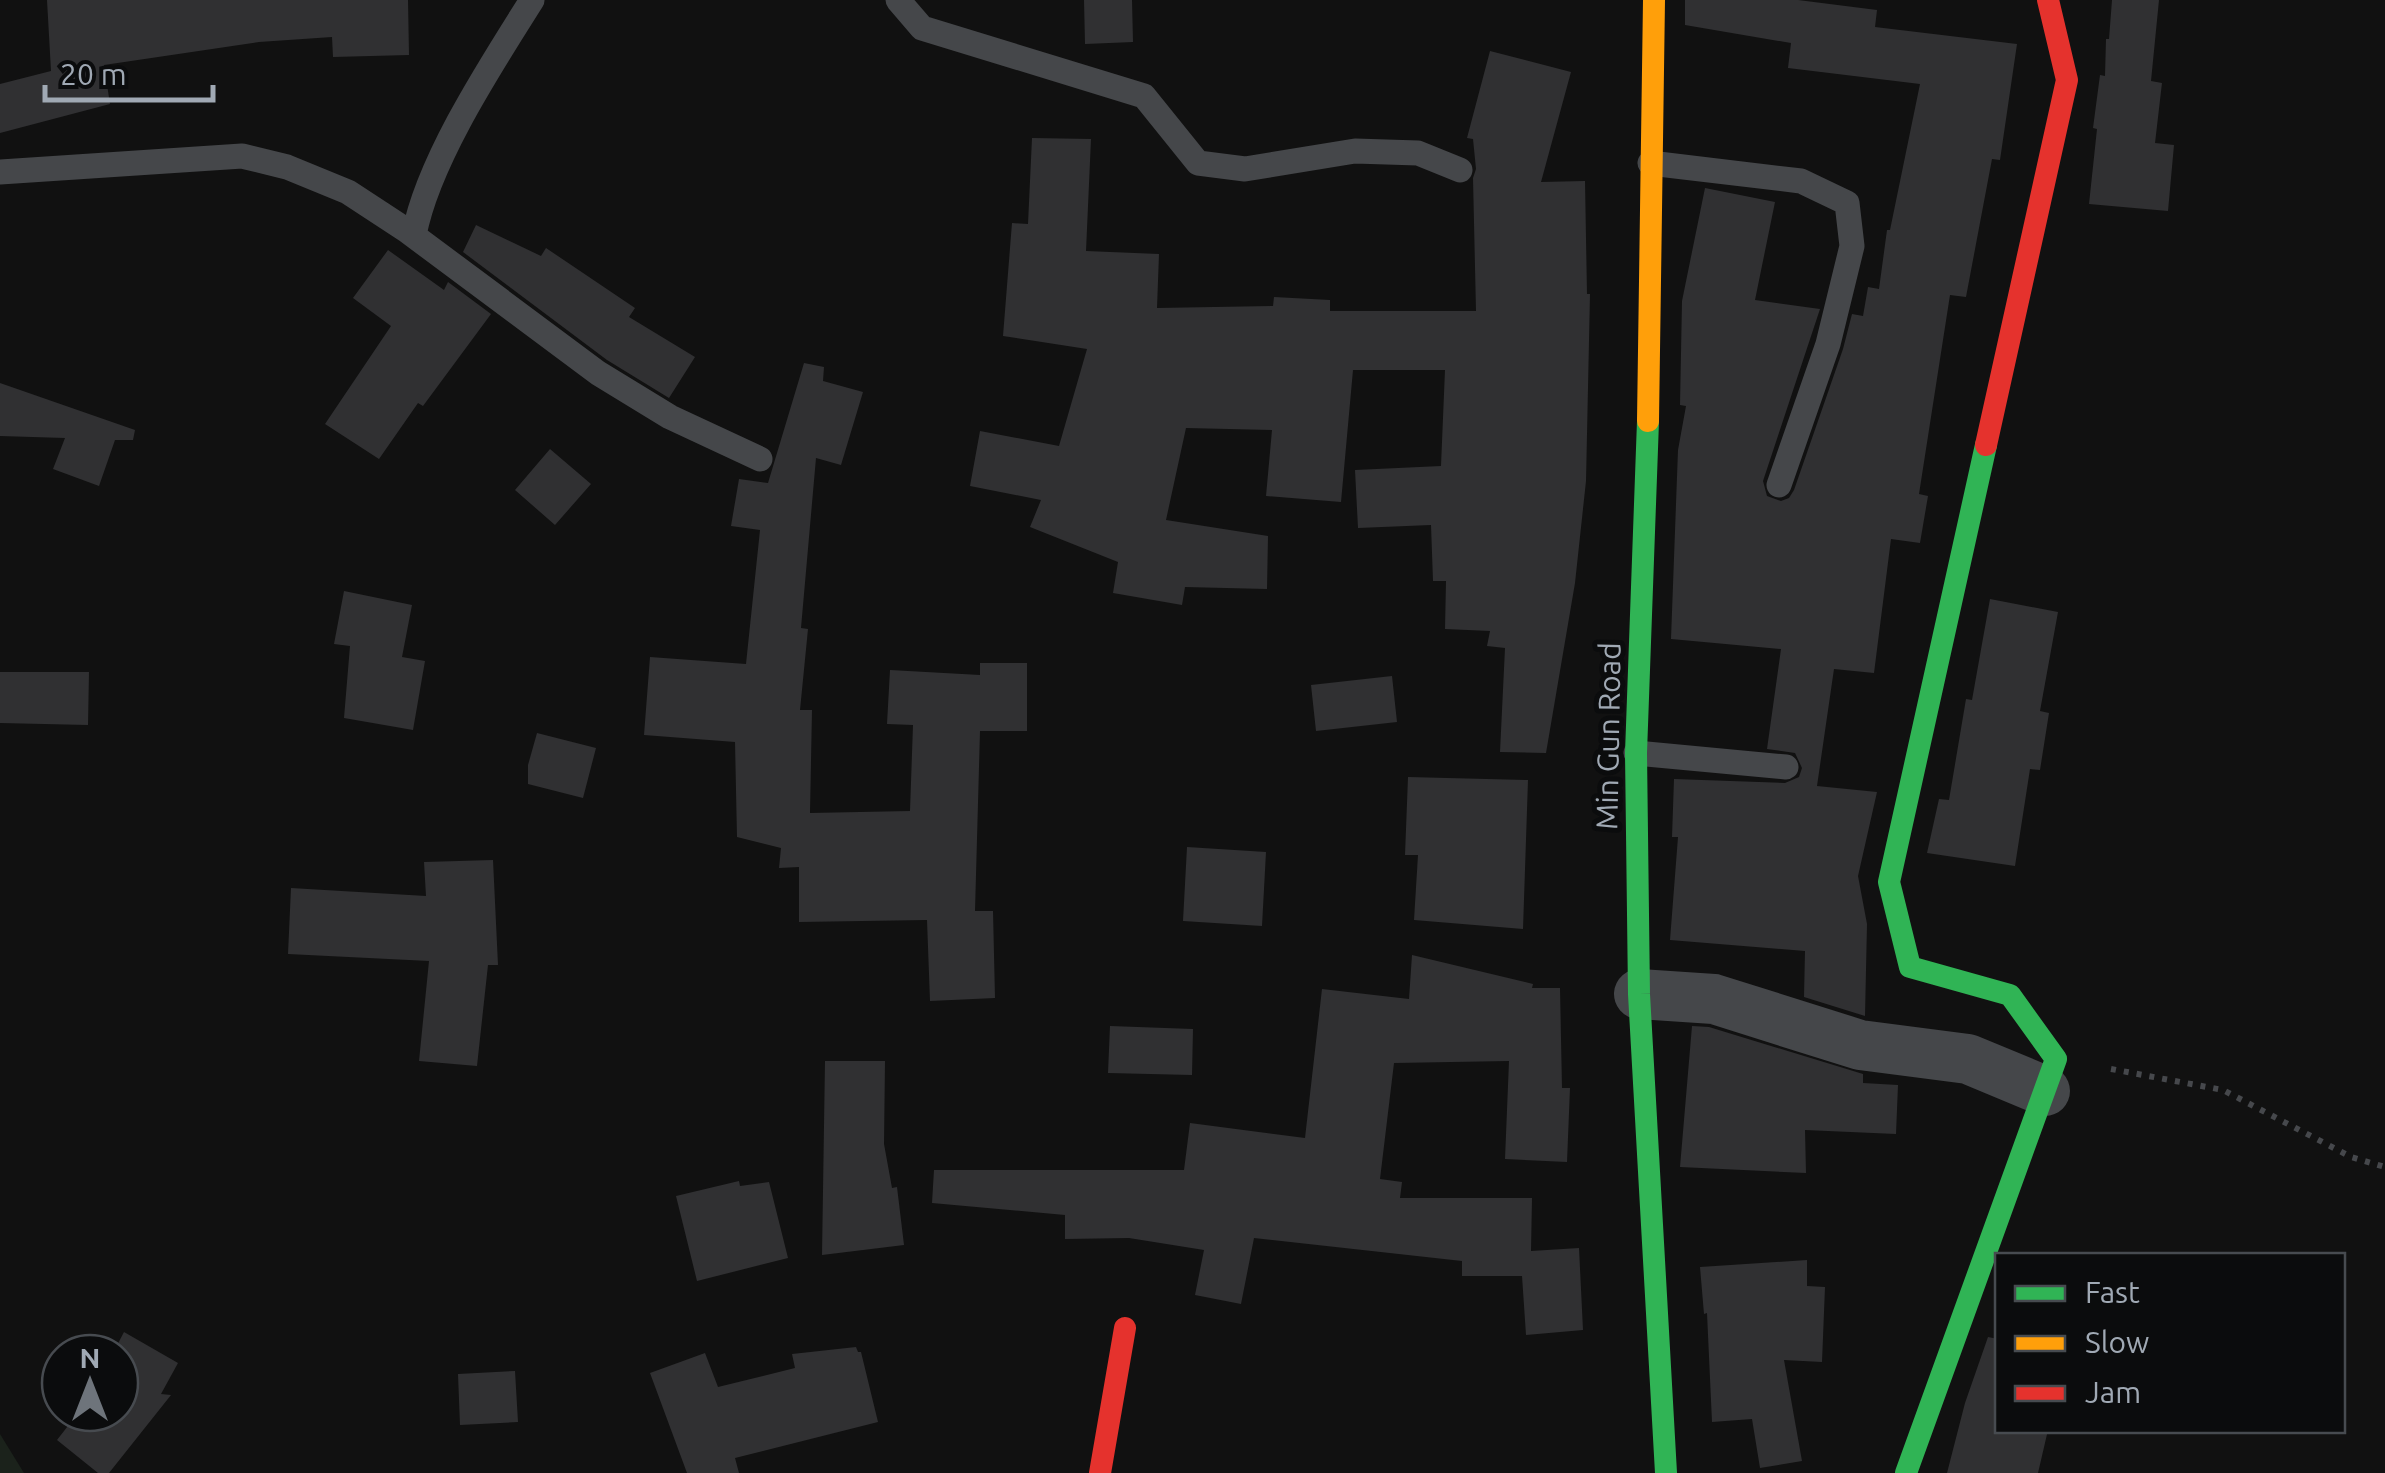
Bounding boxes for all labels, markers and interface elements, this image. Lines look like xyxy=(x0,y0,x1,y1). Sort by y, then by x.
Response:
scale bar xyxy=(45,40,212,102)
text: 20 m xyxy=(60,57,127,91)
street label: Min Gun Road xyxy=(1589,642,1627,830)
legend xyxy=(1995,1253,2345,1433)
text: Fast xyxy=(2085,1275,2140,1309)
text: Slow xyxy=(2085,1325,2149,1359)
north arrow xyxy=(40,1333,140,1433)
text: N xyxy=(80,1342,100,1373)
text: Jam xyxy=(2085,1375,2141,1409)

